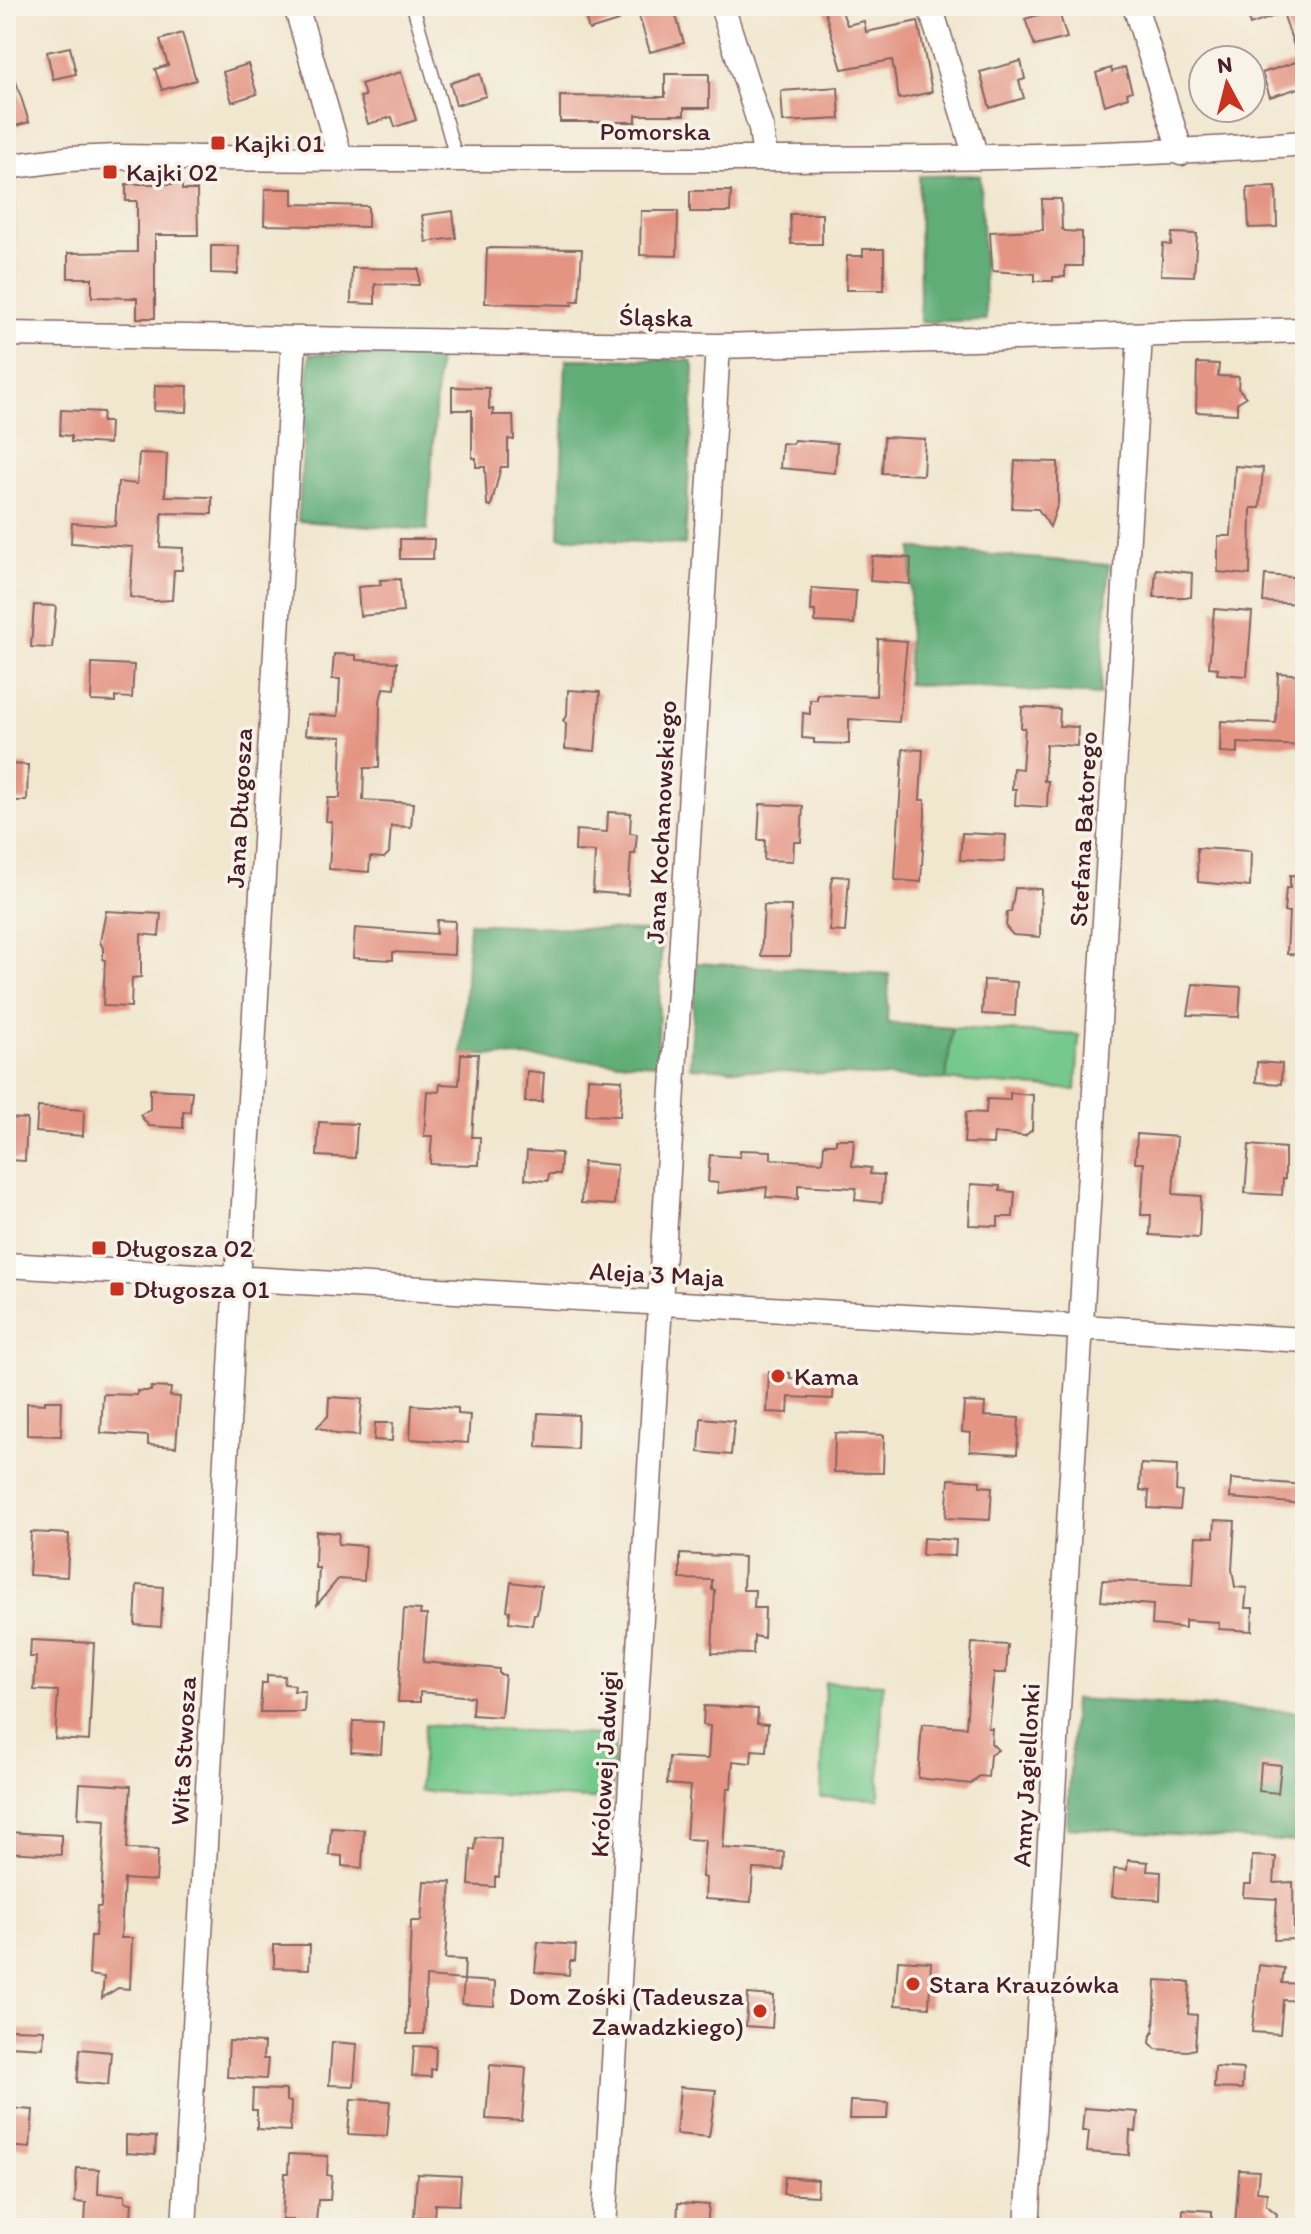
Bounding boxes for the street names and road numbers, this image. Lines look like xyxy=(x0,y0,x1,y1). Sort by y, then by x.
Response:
street label: Pomorska xyxy=(600,115,711,147)
street label: Śląska xyxy=(619,300,694,334)
street label: Jana Kochanowskiego xyxy=(639,699,683,945)
street label: Jana Długosza xyxy=(219,727,259,889)
street label: Stefana Batorego xyxy=(1062,730,1104,928)
street label: Aleja 3 Maja xyxy=(589,1254,726,1294)
street label: Królowej Jadwigi xyxy=(583,1670,625,1858)
street label: Wita Stwosza xyxy=(163,1675,203,1826)
street label: Anny Jagiellonki xyxy=(1005,1682,1047,1868)

